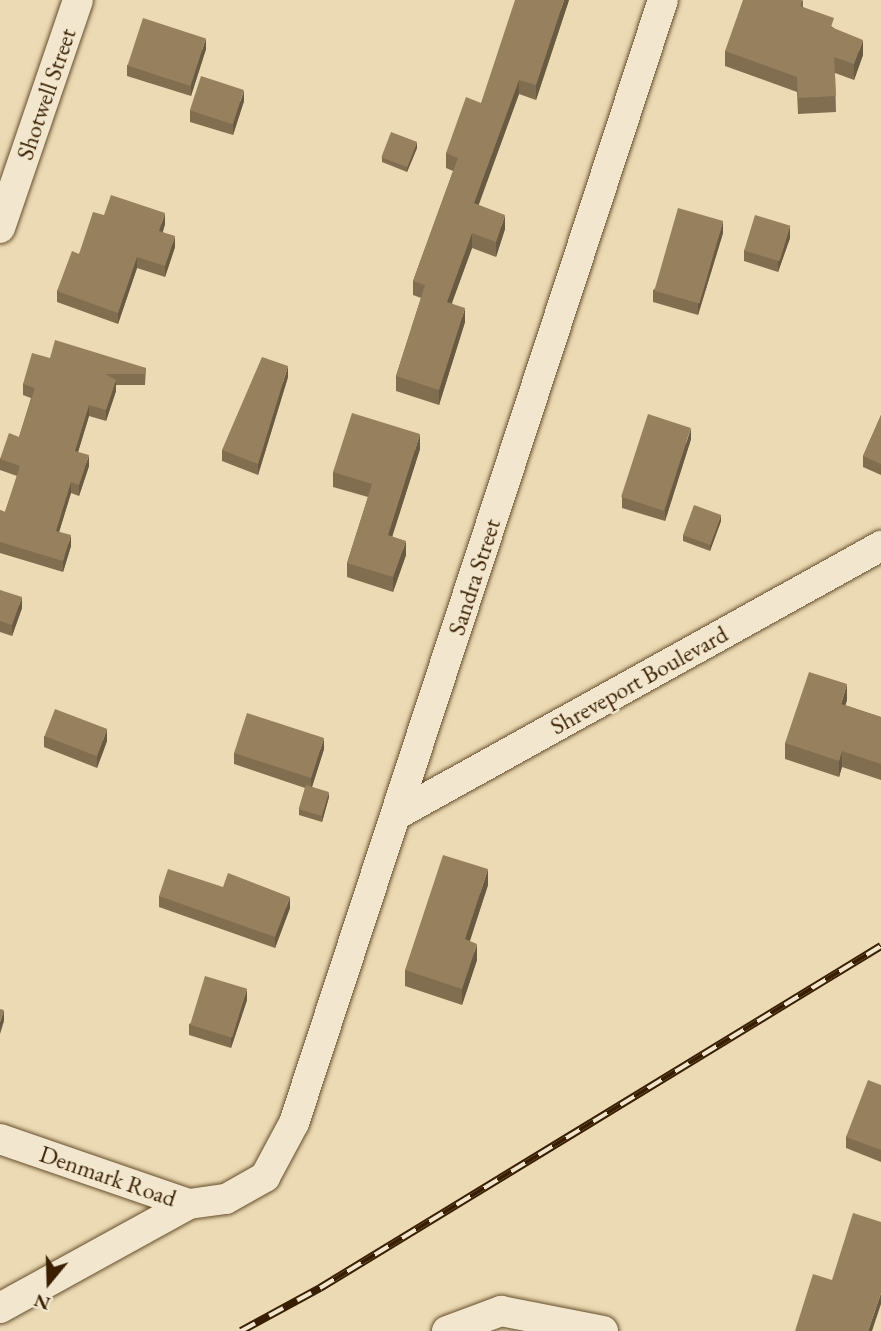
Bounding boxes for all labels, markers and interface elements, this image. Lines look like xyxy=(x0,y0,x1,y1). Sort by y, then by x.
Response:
street label: Shotwell Street xyxy=(10,24,82,164)
street label: Sandra Street xyxy=(442,515,506,639)
street label: Shreveport Boulevard xyxy=(545,619,733,741)
street label: Denmark Road xyxy=(36,1139,180,1213)
north arrow xyxy=(14,1247,84,1317)
text: N xyxy=(31,1288,53,1317)

